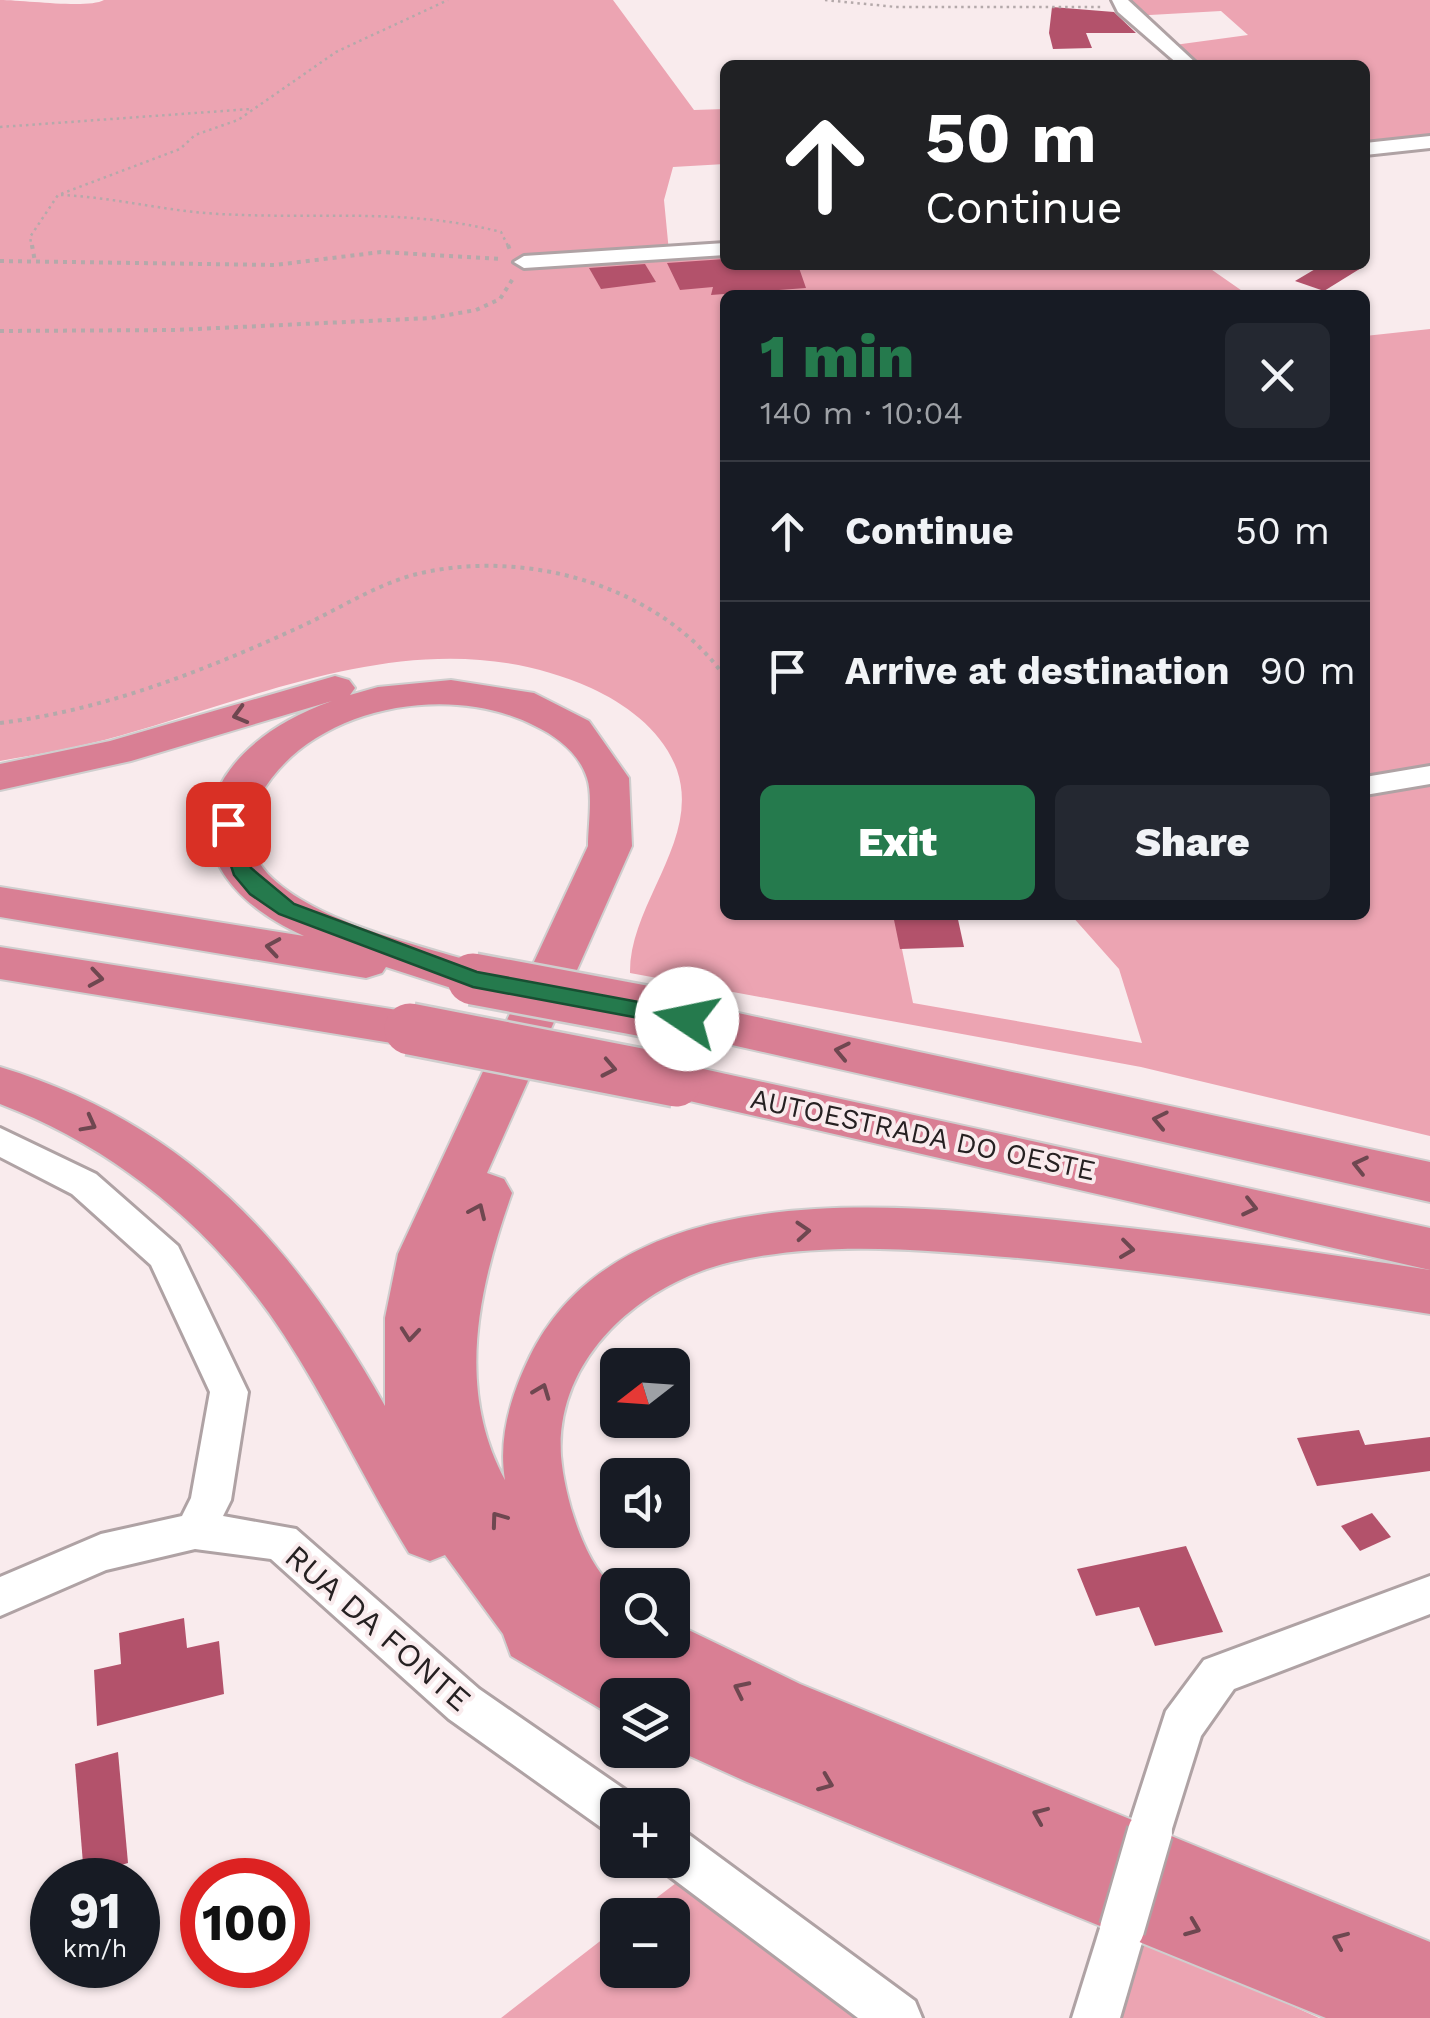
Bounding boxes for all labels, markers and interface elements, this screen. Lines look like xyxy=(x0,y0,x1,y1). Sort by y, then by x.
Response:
text: 50 m xyxy=(925,97,1097,179)
icon: ahead xyxy=(760,100,890,230)
text: Continue xyxy=(925,181,1123,234)
text: 1 min xyxy=(760,321,914,392)
button: close xyxy=(1225,323,1330,428)
text: 140 m · 10:04 xyxy=(760,394,963,432)
icon: ahead xyxy=(760,504,815,559)
text: Continue xyxy=(845,509,1014,553)
text: 50 m xyxy=(1235,509,1330,553)
icon: arrive xyxy=(760,644,815,699)
text: Arrive at destination xyxy=(845,649,1230,693)
text: 90 m xyxy=(1260,649,1356,693)
one-way arrow xyxy=(232,703,249,724)
pin xyxy=(186,782,271,867)
button: Exit xyxy=(760,785,1035,900)
button: Share xyxy=(1055,785,1330,900)
icon: arrive xyxy=(201,797,256,852)
one-way arrow xyxy=(265,937,281,958)
one-way arrow xyxy=(88,967,105,988)
position arrow xyxy=(635,967,739,1071)
one-way arrow xyxy=(834,1042,851,1063)
one-way arrow xyxy=(600,1056,617,1077)
street label: AUTOESTRADA DO OESTE xyxy=(747,1082,1098,1187)
one-way arrow xyxy=(1152,1111,1169,1132)
one-way arrow xyxy=(79,1112,97,1131)
one-way arrow xyxy=(1352,1156,1369,1177)
one-way arrow xyxy=(1241,1195,1258,1216)
one-way arrow xyxy=(465,1203,485,1221)
one-way arrow xyxy=(796,1221,812,1242)
one-way arrow xyxy=(1120,1238,1136,1259)
one-way arrow xyxy=(399,1326,421,1342)
north arrow xyxy=(600,1348,690,1438)
map controls xyxy=(600,1348,690,1988)
one-way arrow xyxy=(531,1383,551,1400)
button: sound xyxy=(600,1458,690,1548)
one-way arrow xyxy=(492,1512,510,1530)
street label: RUA DA FONTE xyxy=(277,1537,479,1719)
button: search xyxy=(600,1568,690,1658)
button: layers xyxy=(600,1678,690,1768)
one-way arrow xyxy=(733,1681,751,1701)
one-way arrow xyxy=(816,1771,834,1791)
button: + xyxy=(600,1788,690,1878)
one-way arrow xyxy=(1032,1807,1050,1827)
speed limit sign: 100 xyxy=(180,1858,310,1988)
text: 91 xyxy=(69,1881,121,1940)
button: − xyxy=(600,1898,690,1988)
one-way arrow xyxy=(1183,1916,1201,1936)
one-way arrow xyxy=(1332,1932,1350,1952)
text: km/h xyxy=(63,1934,127,1963)

